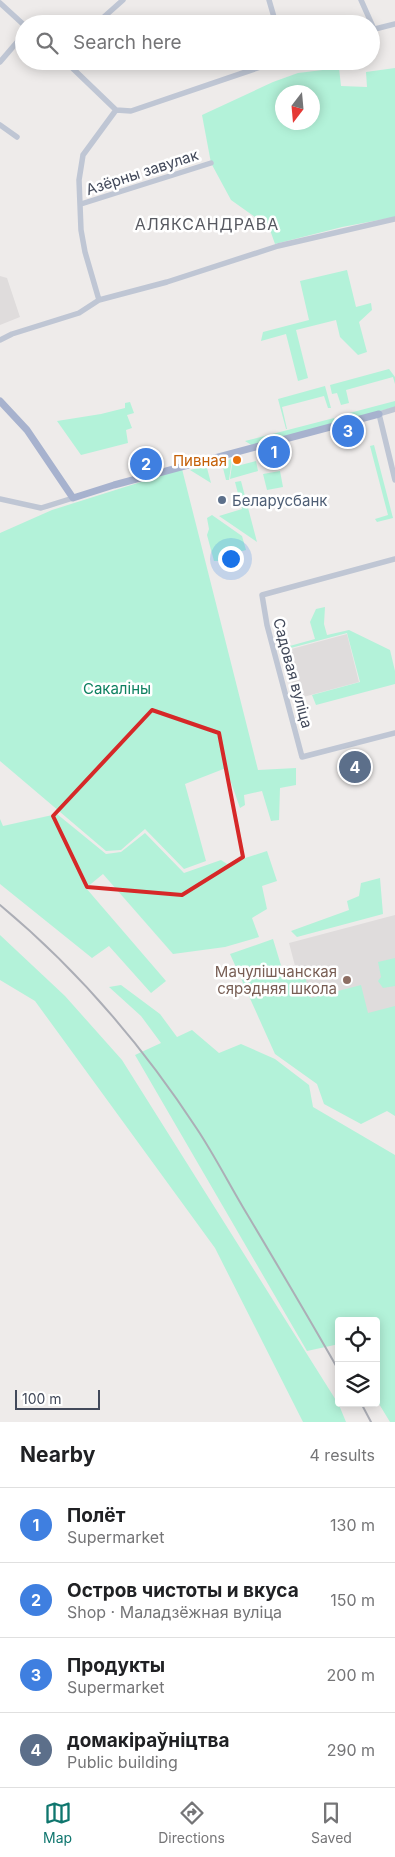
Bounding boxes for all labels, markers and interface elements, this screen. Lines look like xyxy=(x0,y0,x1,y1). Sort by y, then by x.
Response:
search box xyxy=(15,15,380,70)
icon: search xyxy=(33,29,61,57)
text: Search here xyxy=(73,31,182,54)
north arrow xyxy=(275,85,320,130)
street label: Азёрны завулак xyxy=(83,145,201,199)
district label: АЛЯКСАНДРАВА xyxy=(135,214,279,234)
pin: 3 xyxy=(332,412,364,450)
pin: 1 xyxy=(258,433,290,471)
pin: 2 xyxy=(130,445,162,483)
place label: Пивная xyxy=(173,451,227,470)
marker: Пивная xyxy=(231,454,243,466)
place label: Беларусбанк xyxy=(232,491,327,510)
marker: Беларусбанк xyxy=(216,494,228,506)
your location xyxy=(218,546,244,572)
street label: Садовая вуліца xyxy=(269,616,317,730)
park label: Сакаліны xyxy=(83,679,151,698)
pin: 4 xyxy=(339,748,371,786)
place label: Мачулішчанская сярэдняя школа xyxy=(215,962,337,998)
marker: Мачулішчанская сярэдняя школа xyxy=(341,974,353,986)
map controls xyxy=(335,1317,380,1407)
button: locate xyxy=(335,1317,380,1362)
button: layers xyxy=(335,1362,380,1407)
scale bar xyxy=(15,1387,100,1410)
text: 100 m xyxy=(22,1390,62,1407)
text: Nearby xyxy=(20,1442,95,1467)
text: 4 results xyxy=(310,1445,375,1465)
text: Полёт xyxy=(67,1504,125,1527)
text: 1 xyxy=(33,1515,39,1535)
text: 130 m xyxy=(330,1515,375,1535)
text: Supermarket xyxy=(67,1527,164,1547)
text: Остров чистоты и вкуса xyxy=(67,1579,299,1602)
text: 2 xyxy=(31,1590,41,1610)
text: 150 m xyxy=(330,1590,375,1610)
text: Shop · Маладзёжная вуліца xyxy=(67,1602,282,1622)
text: Продукты xyxy=(67,1654,165,1677)
text: 3 xyxy=(31,1665,41,1685)
text: 200 m xyxy=(327,1665,375,1685)
text: Supermarket xyxy=(67,1677,164,1697)
text: домакіраўніцтва xyxy=(67,1729,230,1752)
text: 4 xyxy=(31,1740,41,1760)
text: 290 m xyxy=(327,1740,375,1760)
text: Public building xyxy=(67,1752,178,1772)
tab: Map xyxy=(43,1799,72,1846)
tab: Directions xyxy=(158,1799,225,1846)
tab: Saved xyxy=(311,1799,352,1846)

